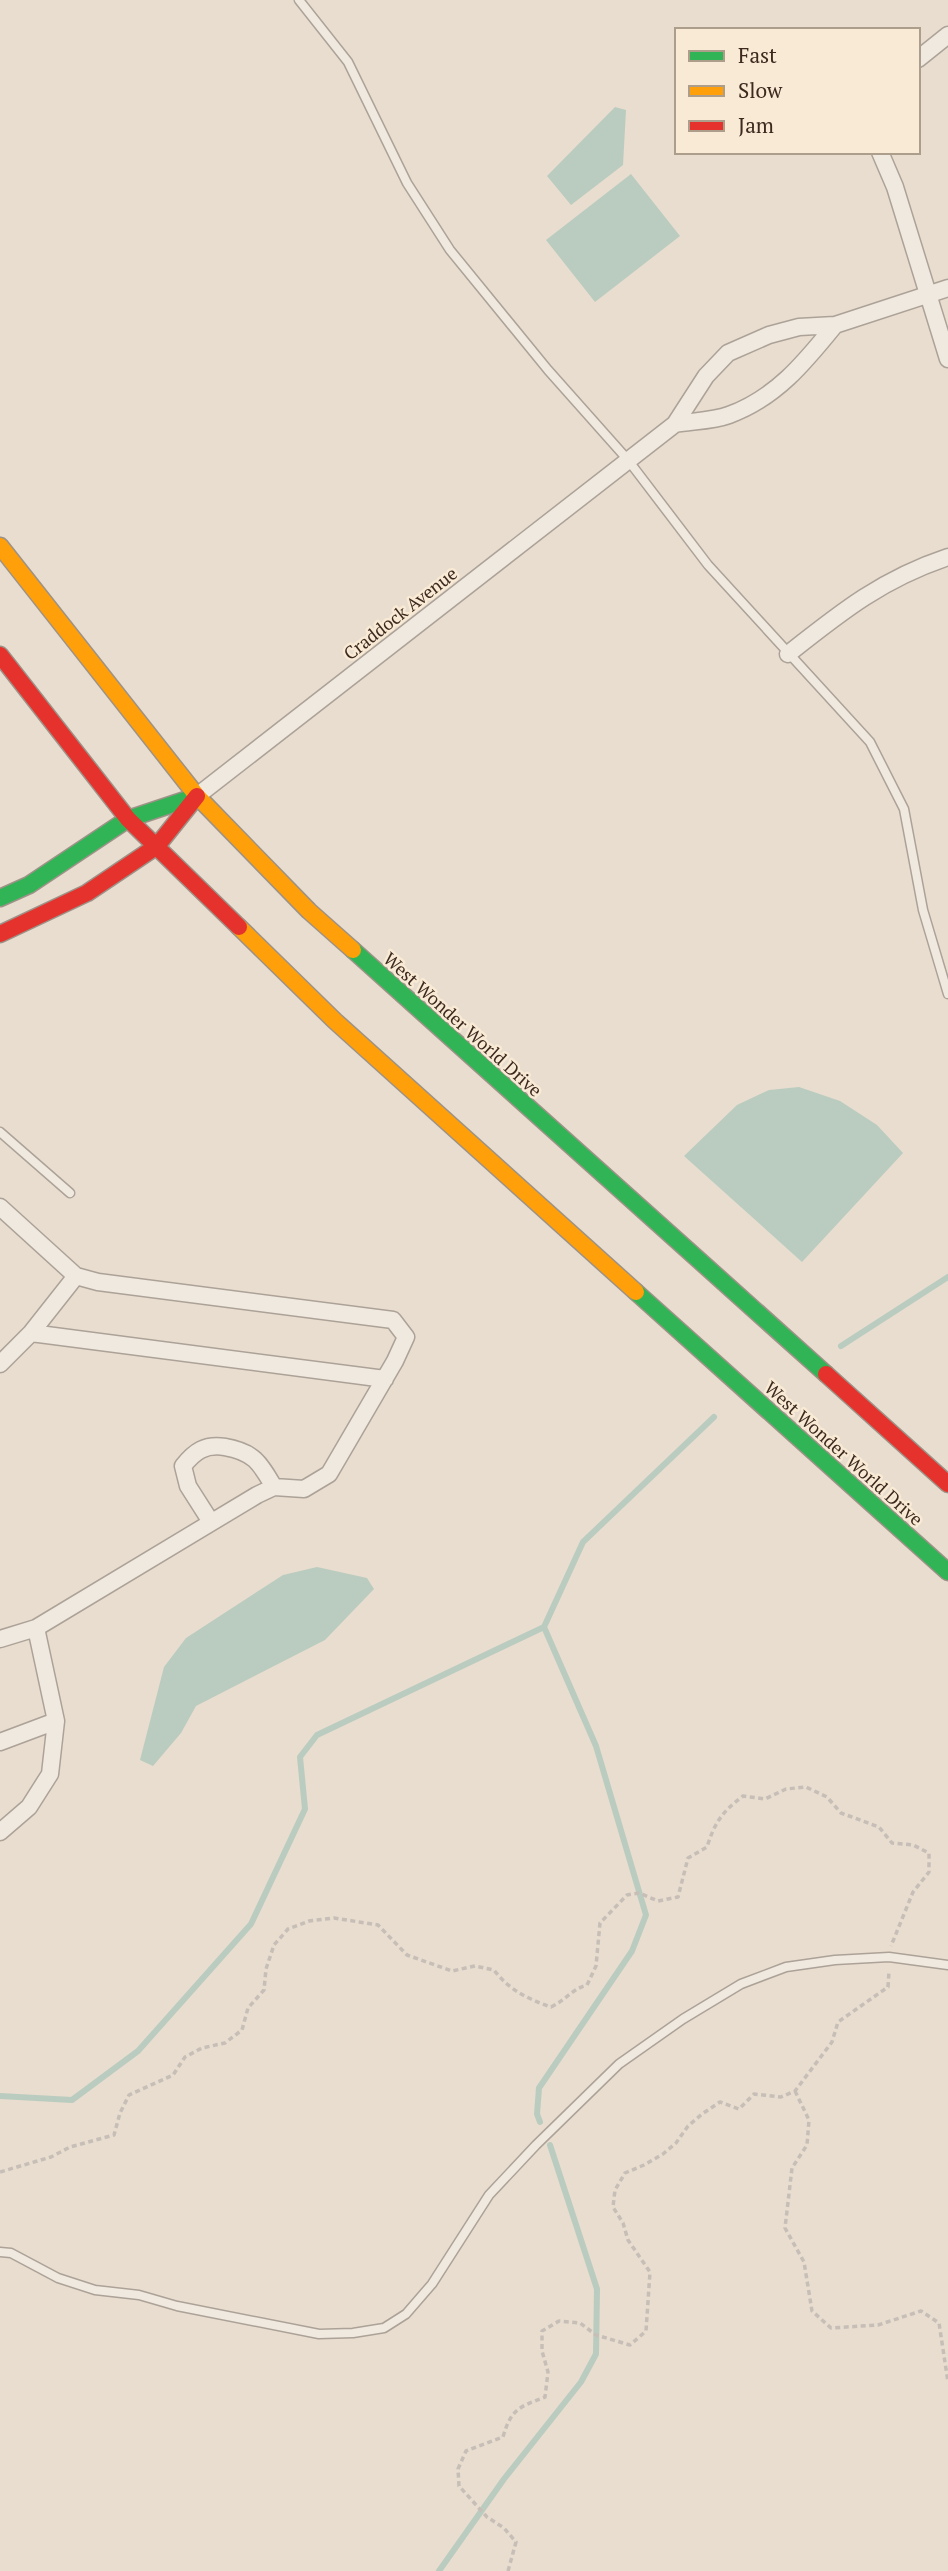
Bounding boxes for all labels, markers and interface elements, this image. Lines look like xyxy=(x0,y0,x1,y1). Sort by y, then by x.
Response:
legend xyxy=(675,28,920,154)
text: Fast xyxy=(738,41,777,69)
text: Slow xyxy=(738,76,783,104)
text: Jam xyxy=(738,111,774,139)
street label: Craddock Avenue xyxy=(338,561,462,665)
street label: West Wonder World Drive xyxy=(379,946,547,1102)
street label: West Wonder World Drive xyxy=(760,1375,928,1531)

